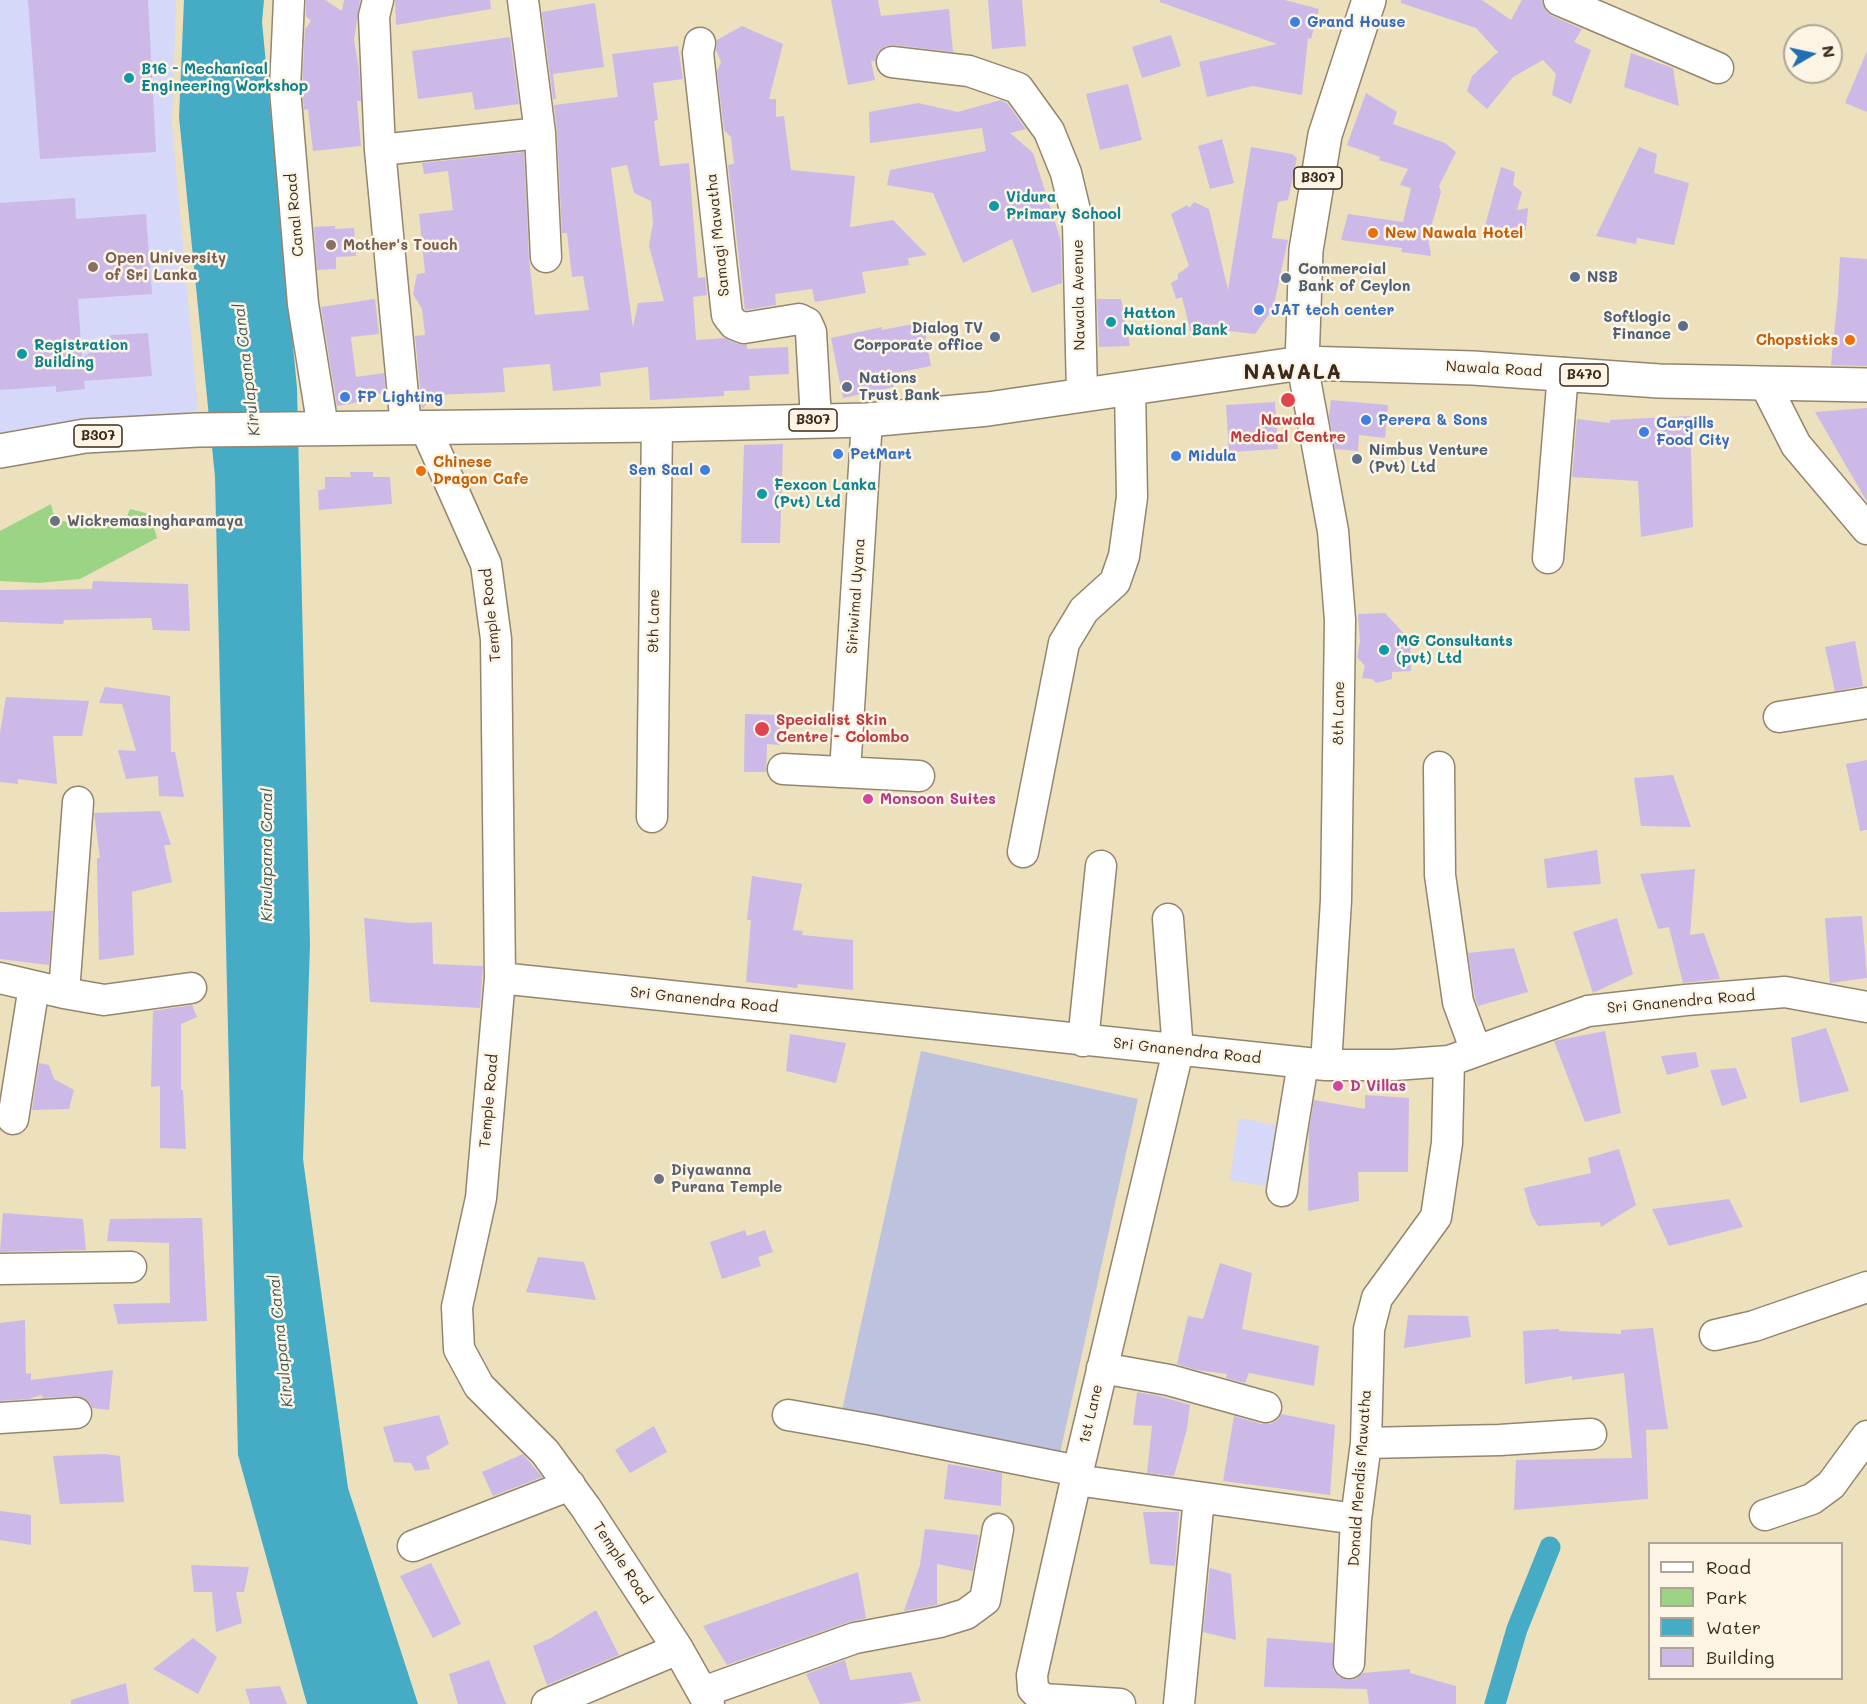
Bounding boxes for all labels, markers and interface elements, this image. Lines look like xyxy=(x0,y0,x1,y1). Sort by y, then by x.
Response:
place label: Grand House xyxy=(1307,13,1405,31)
marker: Grand House xyxy=(1288,15,1302,29)
north arrow xyxy=(1783,24,1843,84)
text: N xyxy=(1818,44,1841,59)
place label: B16 - Mechanical Engineering Workshop xyxy=(141,60,308,95)
marker: B16 - Mechanical Engineering Workshop xyxy=(122,71,136,85)
road number: B307 xyxy=(1294,167,1342,189)
street label: Samagi Mawatha xyxy=(703,172,733,298)
street label: Canal Road xyxy=(282,173,308,257)
place label: Vidura Primary School xyxy=(1006,188,1121,223)
marker: Vidura Primary School xyxy=(987,199,1001,213)
place label: New Nawala Hotel xyxy=(1385,224,1523,242)
marker: New Nawala Hotel xyxy=(1366,226,1380,240)
place label: Mother's Touch xyxy=(343,236,458,254)
marker: Mother's Touch xyxy=(324,238,338,252)
street label: Nawala Avenue xyxy=(1069,239,1089,351)
place label: Open University of Sri Lanka xyxy=(105,249,226,284)
marker: Open University of Sri Lanka xyxy=(86,260,100,274)
place label: Commercial Bank of Ceylon xyxy=(1298,260,1410,295)
place label: NSB xyxy=(1587,268,1618,286)
marker: NSB xyxy=(1568,270,1582,284)
marker: Commercial Bank of Ceylon xyxy=(1279,271,1293,285)
place label: JAT tech center xyxy=(1271,301,1394,319)
water label: Kirulapana Canal xyxy=(229,303,265,437)
marker: JAT tech center xyxy=(1252,303,1266,317)
place label: Hatton National Bank xyxy=(1123,304,1228,339)
place label: Softlogic Finance xyxy=(1603,308,1671,343)
marker: Hatton National Bank xyxy=(1104,315,1118,329)
place label: Dialog TV Corporate office xyxy=(853,319,983,354)
marker: Softlogic Finance xyxy=(1676,319,1690,333)
marker: Dialog TV Corporate office xyxy=(988,330,1002,344)
place label: Chopsticks xyxy=(1756,331,1838,349)
marker: Chopsticks xyxy=(1843,333,1857,347)
place label: Registration Building xyxy=(34,336,128,371)
marker: Registration Building xyxy=(15,347,29,361)
street label: Nawala Road xyxy=(1445,357,1543,381)
district label: NAWALA xyxy=(1244,360,1342,386)
road number: B470 xyxy=(1560,364,1608,386)
place label: Nations Trust Bank xyxy=(859,369,940,404)
marker: Nations Trust Bank xyxy=(840,380,854,394)
place label: FP Lighting xyxy=(357,388,443,406)
marker: FP Lighting xyxy=(338,390,352,404)
marker: Nawala Medical Centre xyxy=(1279,391,1297,409)
road number: B307 xyxy=(789,409,837,431)
place label: Nawala Medical Centre xyxy=(1230,411,1346,446)
place label: Perera & Sons xyxy=(1378,411,1488,429)
marker: Perera & Sons xyxy=(1359,413,1373,427)
place label: Cargills Food City xyxy=(1656,414,1730,449)
road number: B307 xyxy=(74,425,122,447)
marker: Cargills Food City xyxy=(1637,425,1651,439)
place label: Nimbus Venture (Pvt) Ltd xyxy=(1369,441,1488,476)
place label: PetMart xyxy=(850,445,912,463)
marker: PetMart xyxy=(831,447,845,461)
place label: Midula xyxy=(1188,447,1237,465)
marker: Midula xyxy=(1169,449,1183,463)
marker: Nimbus Venture (Pvt) Ltd xyxy=(1350,452,1364,466)
place label: Chinese Dragon Cafe xyxy=(433,453,529,488)
place label: Sen Saal xyxy=(629,461,693,479)
marker: Sen Saal xyxy=(698,463,712,477)
marker: Chinese Dragon Cafe xyxy=(414,464,428,478)
place label: Fexcon Lanka (Pvt) Ltd xyxy=(774,476,876,511)
marker: Fexcon Lanka (Pvt) Ltd xyxy=(755,487,769,501)
place label: Wickremasingharamaya xyxy=(67,512,243,530)
marker: Wickremasingharamaya xyxy=(48,514,62,528)
street label: Siriwimal Uyana xyxy=(843,537,869,655)
street label: Temple Road xyxy=(477,567,505,663)
street label: 9th Lane xyxy=(644,589,664,653)
place label: MG Consultants (pvt) Ltd xyxy=(1396,632,1513,667)
marker: MG Consultants (pvt) Ltd xyxy=(1377,643,1391,657)
street label: 8th Lane xyxy=(1329,681,1349,745)
place label: Specialist Skin Centre - Colombo xyxy=(776,711,909,746)
marker: Specialist Skin Centre - Colombo xyxy=(753,720,771,738)
water label: Kirulapana Canal xyxy=(257,788,277,922)
place label: Monsoon Suites xyxy=(880,790,996,808)
marker: Monsoon Suites xyxy=(861,792,875,806)
street label: Sri Gnanendra Road xyxy=(629,983,779,1017)
street label: Sri Gnanendra Road xyxy=(1606,987,1756,1017)
street label: Sri Gnanendra Road xyxy=(1112,1034,1262,1068)
street label: Temple Road xyxy=(476,1053,502,1149)
place label: D Villas xyxy=(1350,1077,1406,1095)
marker: D Villas xyxy=(1331,1079,1345,1093)
place label: Diyawanna Purana Temple xyxy=(671,1161,782,1196)
marker: Diyawanna Purana Temple xyxy=(652,1172,666,1186)
water label: Kirulapana Canal xyxy=(264,1274,298,1408)
street label: 1st Lane xyxy=(1075,1383,1107,1445)
street label: Donald Mendis Mawatha xyxy=(1345,1389,1375,1567)
street label: Temple Road xyxy=(589,1519,655,1607)
legend xyxy=(1648,1542,1843,1680)
text: Road xyxy=(1706,1555,1751,1579)
text: Park xyxy=(1706,1585,1747,1609)
text: Water xyxy=(1706,1615,1761,1639)
text: Building xyxy=(1706,1645,1774,1669)

